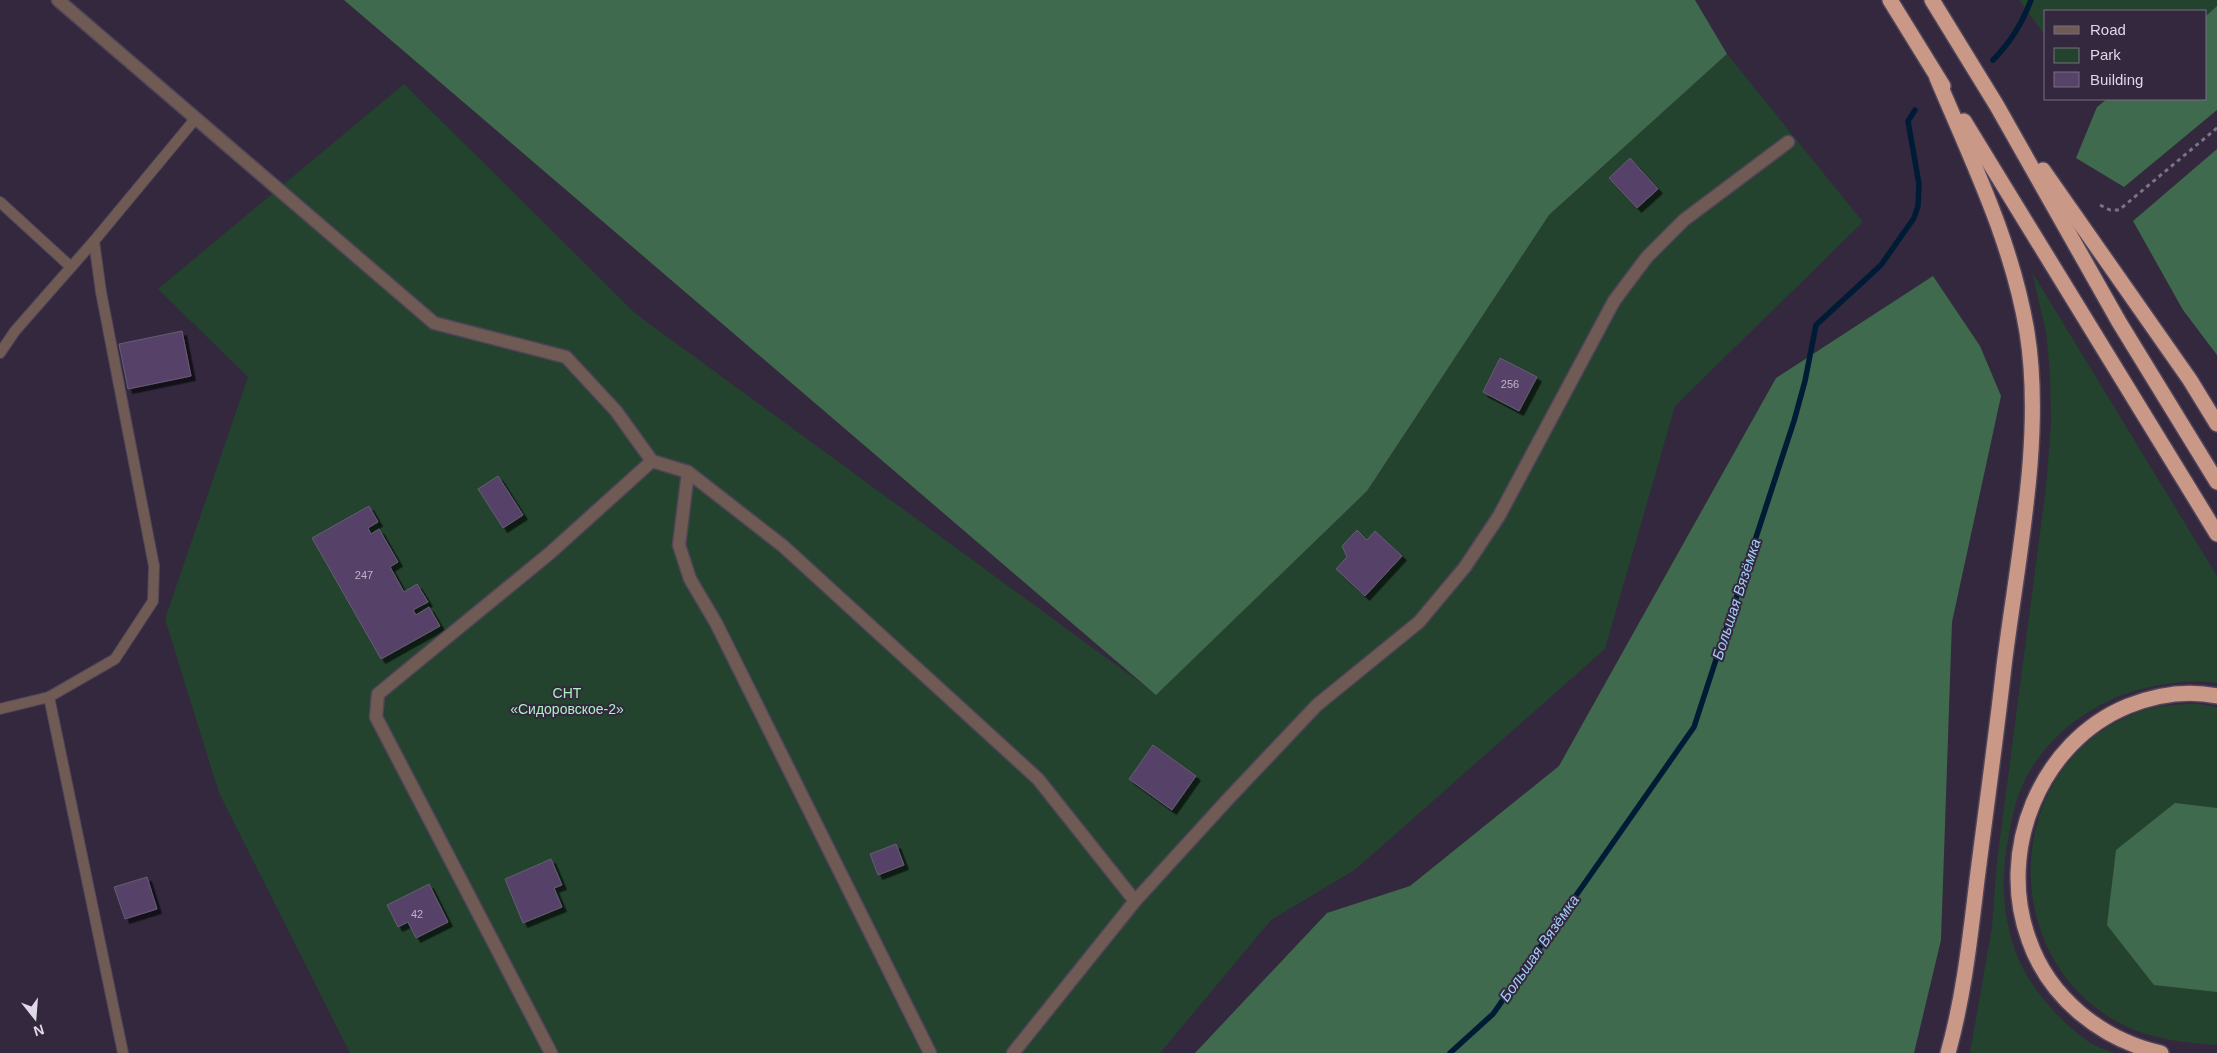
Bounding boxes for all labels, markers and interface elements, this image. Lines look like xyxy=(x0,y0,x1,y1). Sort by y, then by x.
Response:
legend xyxy=(2044,10,2207,100)
text: Road xyxy=(2090,21,2126,38)
text: Park xyxy=(2090,46,2121,63)
text: Building xyxy=(2090,71,2143,88)
house number: 256 xyxy=(1501,378,1519,390)
water label: Большая Вязёмка xyxy=(1708,536,1764,662)
house number: 247 xyxy=(355,569,373,581)
park label: СНТ «Сидоровское-2» xyxy=(510,685,624,717)
water label: Большая Вязёмка xyxy=(1496,891,1582,1005)
house number: 42 xyxy=(411,908,423,920)
north arrow xyxy=(10,993,60,1043)
text: N xyxy=(32,1021,46,1040)

